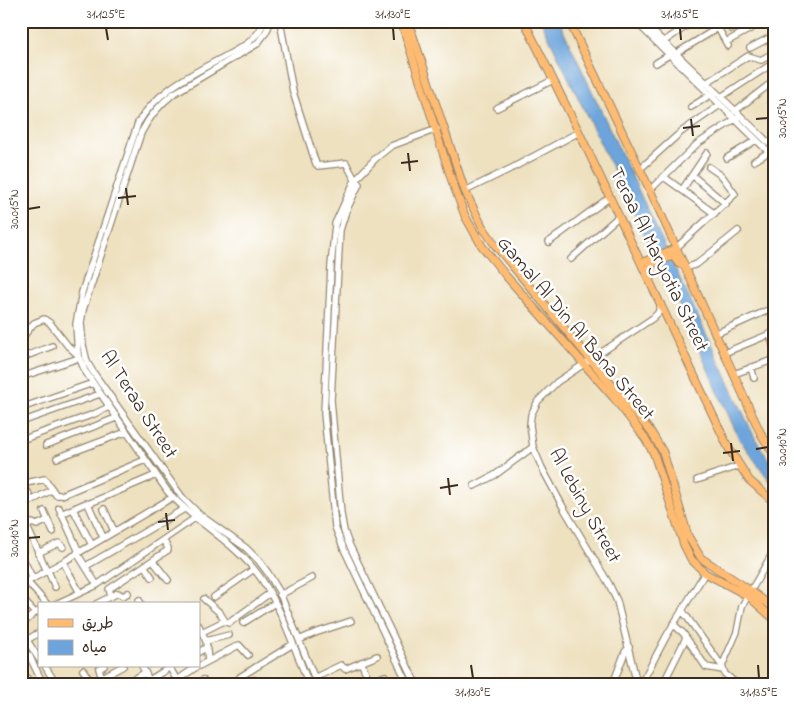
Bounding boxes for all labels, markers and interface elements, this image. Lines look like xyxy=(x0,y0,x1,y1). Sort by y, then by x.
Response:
text: 31.125°E xyxy=(87,6,125,24)
text: 31.130°E xyxy=(375,6,411,24)
text: 31.135°E xyxy=(661,6,699,24)
text: 30.015°N xyxy=(774,98,792,138)
street label: Teraa Al Maryotia Street xyxy=(601,163,715,357)
text: 30.015°N xyxy=(6,189,24,229)
street label: Gamal Al Din Al Bana Street xyxy=(489,230,661,428)
street label: Al Teraa Street xyxy=(92,345,184,465)
text: 30.010°N xyxy=(774,428,792,466)
street label: Al Lebiny Street xyxy=(540,443,628,569)
text: 30.010°N xyxy=(6,519,24,557)
legend xyxy=(38,602,200,668)
text: طريق xyxy=(82,613,114,635)
text: مياه xyxy=(82,637,107,659)
text: 31.130°E xyxy=(455,684,491,702)
text: 31.135°E xyxy=(740,684,778,702)

